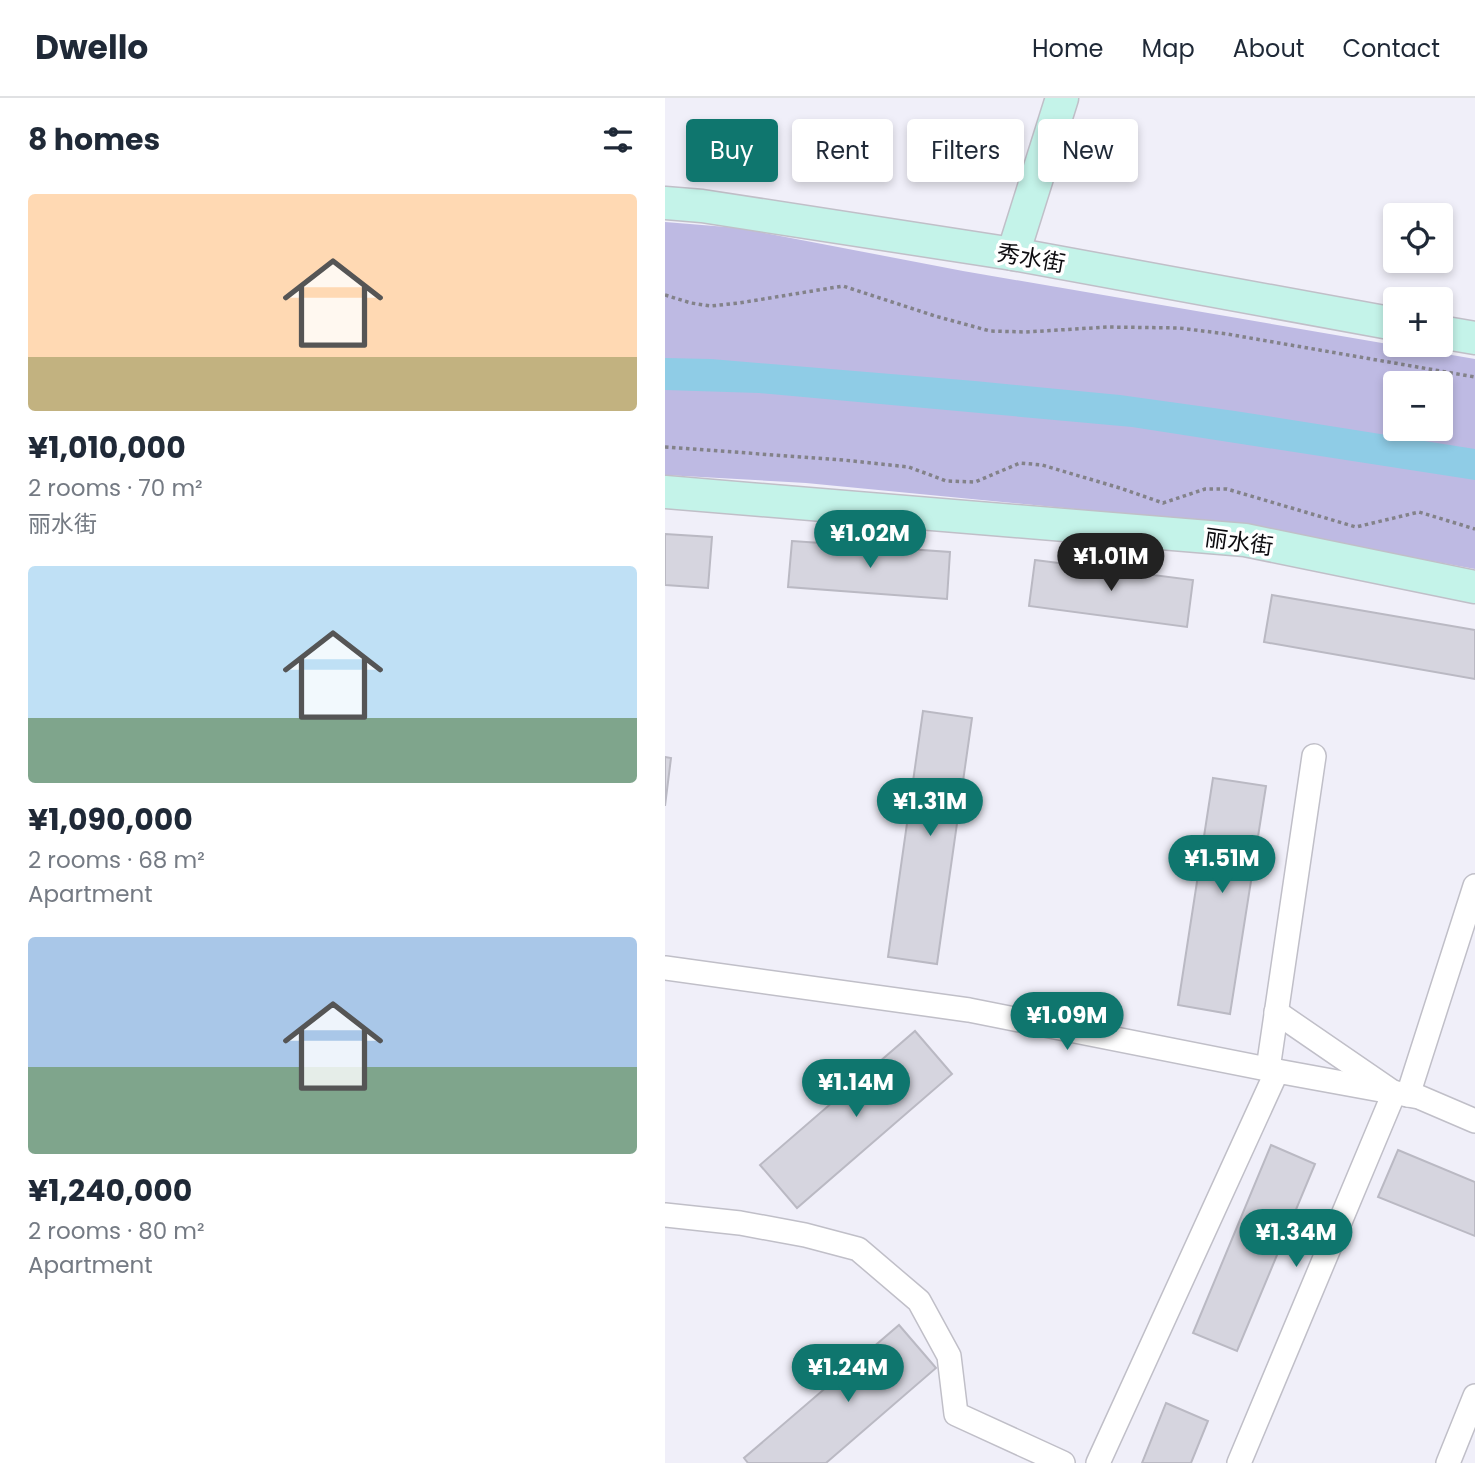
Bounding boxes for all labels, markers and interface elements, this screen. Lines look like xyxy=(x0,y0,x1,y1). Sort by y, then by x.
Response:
text: Dwello xyxy=(35,24,148,71)
text: Home xyxy=(1032,32,1104,65)
text: Map xyxy=(1142,32,1195,65)
text: About xyxy=(1233,32,1304,65)
text: Contact xyxy=(1342,32,1440,65)
text: 8 homes xyxy=(28,118,160,161)
chip: Buy xyxy=(686,119,778,182)
chip: Rent xyxy=(792,119,893,182)
chip: Filters xyxy=(907,119,1024,182)
chip: New xyxy=(1038,119,1138,182)
icon: filters xyxy=(599,121,637,159)
map controls xyxy=(1383,203,1453,441)
button: locate xyxy=(1383,203,1453,273)
street label: 秀水街 xyxy=(994,236,1068,280)
icon: home xyxy=(270,240,396,366)
button: + xyxy=(1383,287,1453,357)
button: − xyxy=(1383,371,1453,441)
text: ¥1,010,000 xyxy=(28,426,186,469)
text: 2 rooms · 70 m² xyxy=(28,472,203,504)
text: 丽水街 xyxy=(28,508,97,540)
pin: ¥1.02M xyxy=(813,510,927,570)
text: ¥1.02M xyxy=(830,517,910,549)
street label: 丽水街 xyxy=(1203,521,1275,563)
pin: ¥1.01M xyxy=(1054,533,1168,593)
text: ¥1.01M xyxy=(1073,540,1149,572)
icon: home xyxy=(270,612,396,738)
pin: ¥1.31M xyxy=(873,778,987,838)
text: ¥1.31M xyxy=(893,785,967,817)
text: ¥1,090,000 xyxy=(28,798,193,841)
pin: ¥1.51M xyxy=(1165,836,1279,895)
text: ¥1.51M xyxy=(1184,842,1260,874)
text: 2 rooms · 68 m² xyxy=(28,844,205,876)
text: Apartment xyxy=(28,878,153,910)
icon: home xyxy=(270,983,396,1109)
pin: ¥1.09M xyxy=(1010,992,1124,1052)
text: ¥1.09M xyxy=(1027,999,1107,1031)
pin: ¥1.14M xyxy=(799,1060,913,1119)
text: ¥1.14M xyxy=(818,1066,894,1098)
text: ¥1,240,000 xyxy=(28,1169,192,1212)
pin: ¥1.34M xyxy=(1239,1210,1353,1269)
text: 2 rooms · 80 m² xyxy=(28,1215,205,1247)
text: ¥1.34M xyxy=(1255,1216,1337,1248)
text: Apartment xyxy=(28,1249,153,1281)
pin: ¥1.24M xyxy=(791,1344,905,1404)
text: ¥1.24M xyxy=(808,1351,888,1383)

